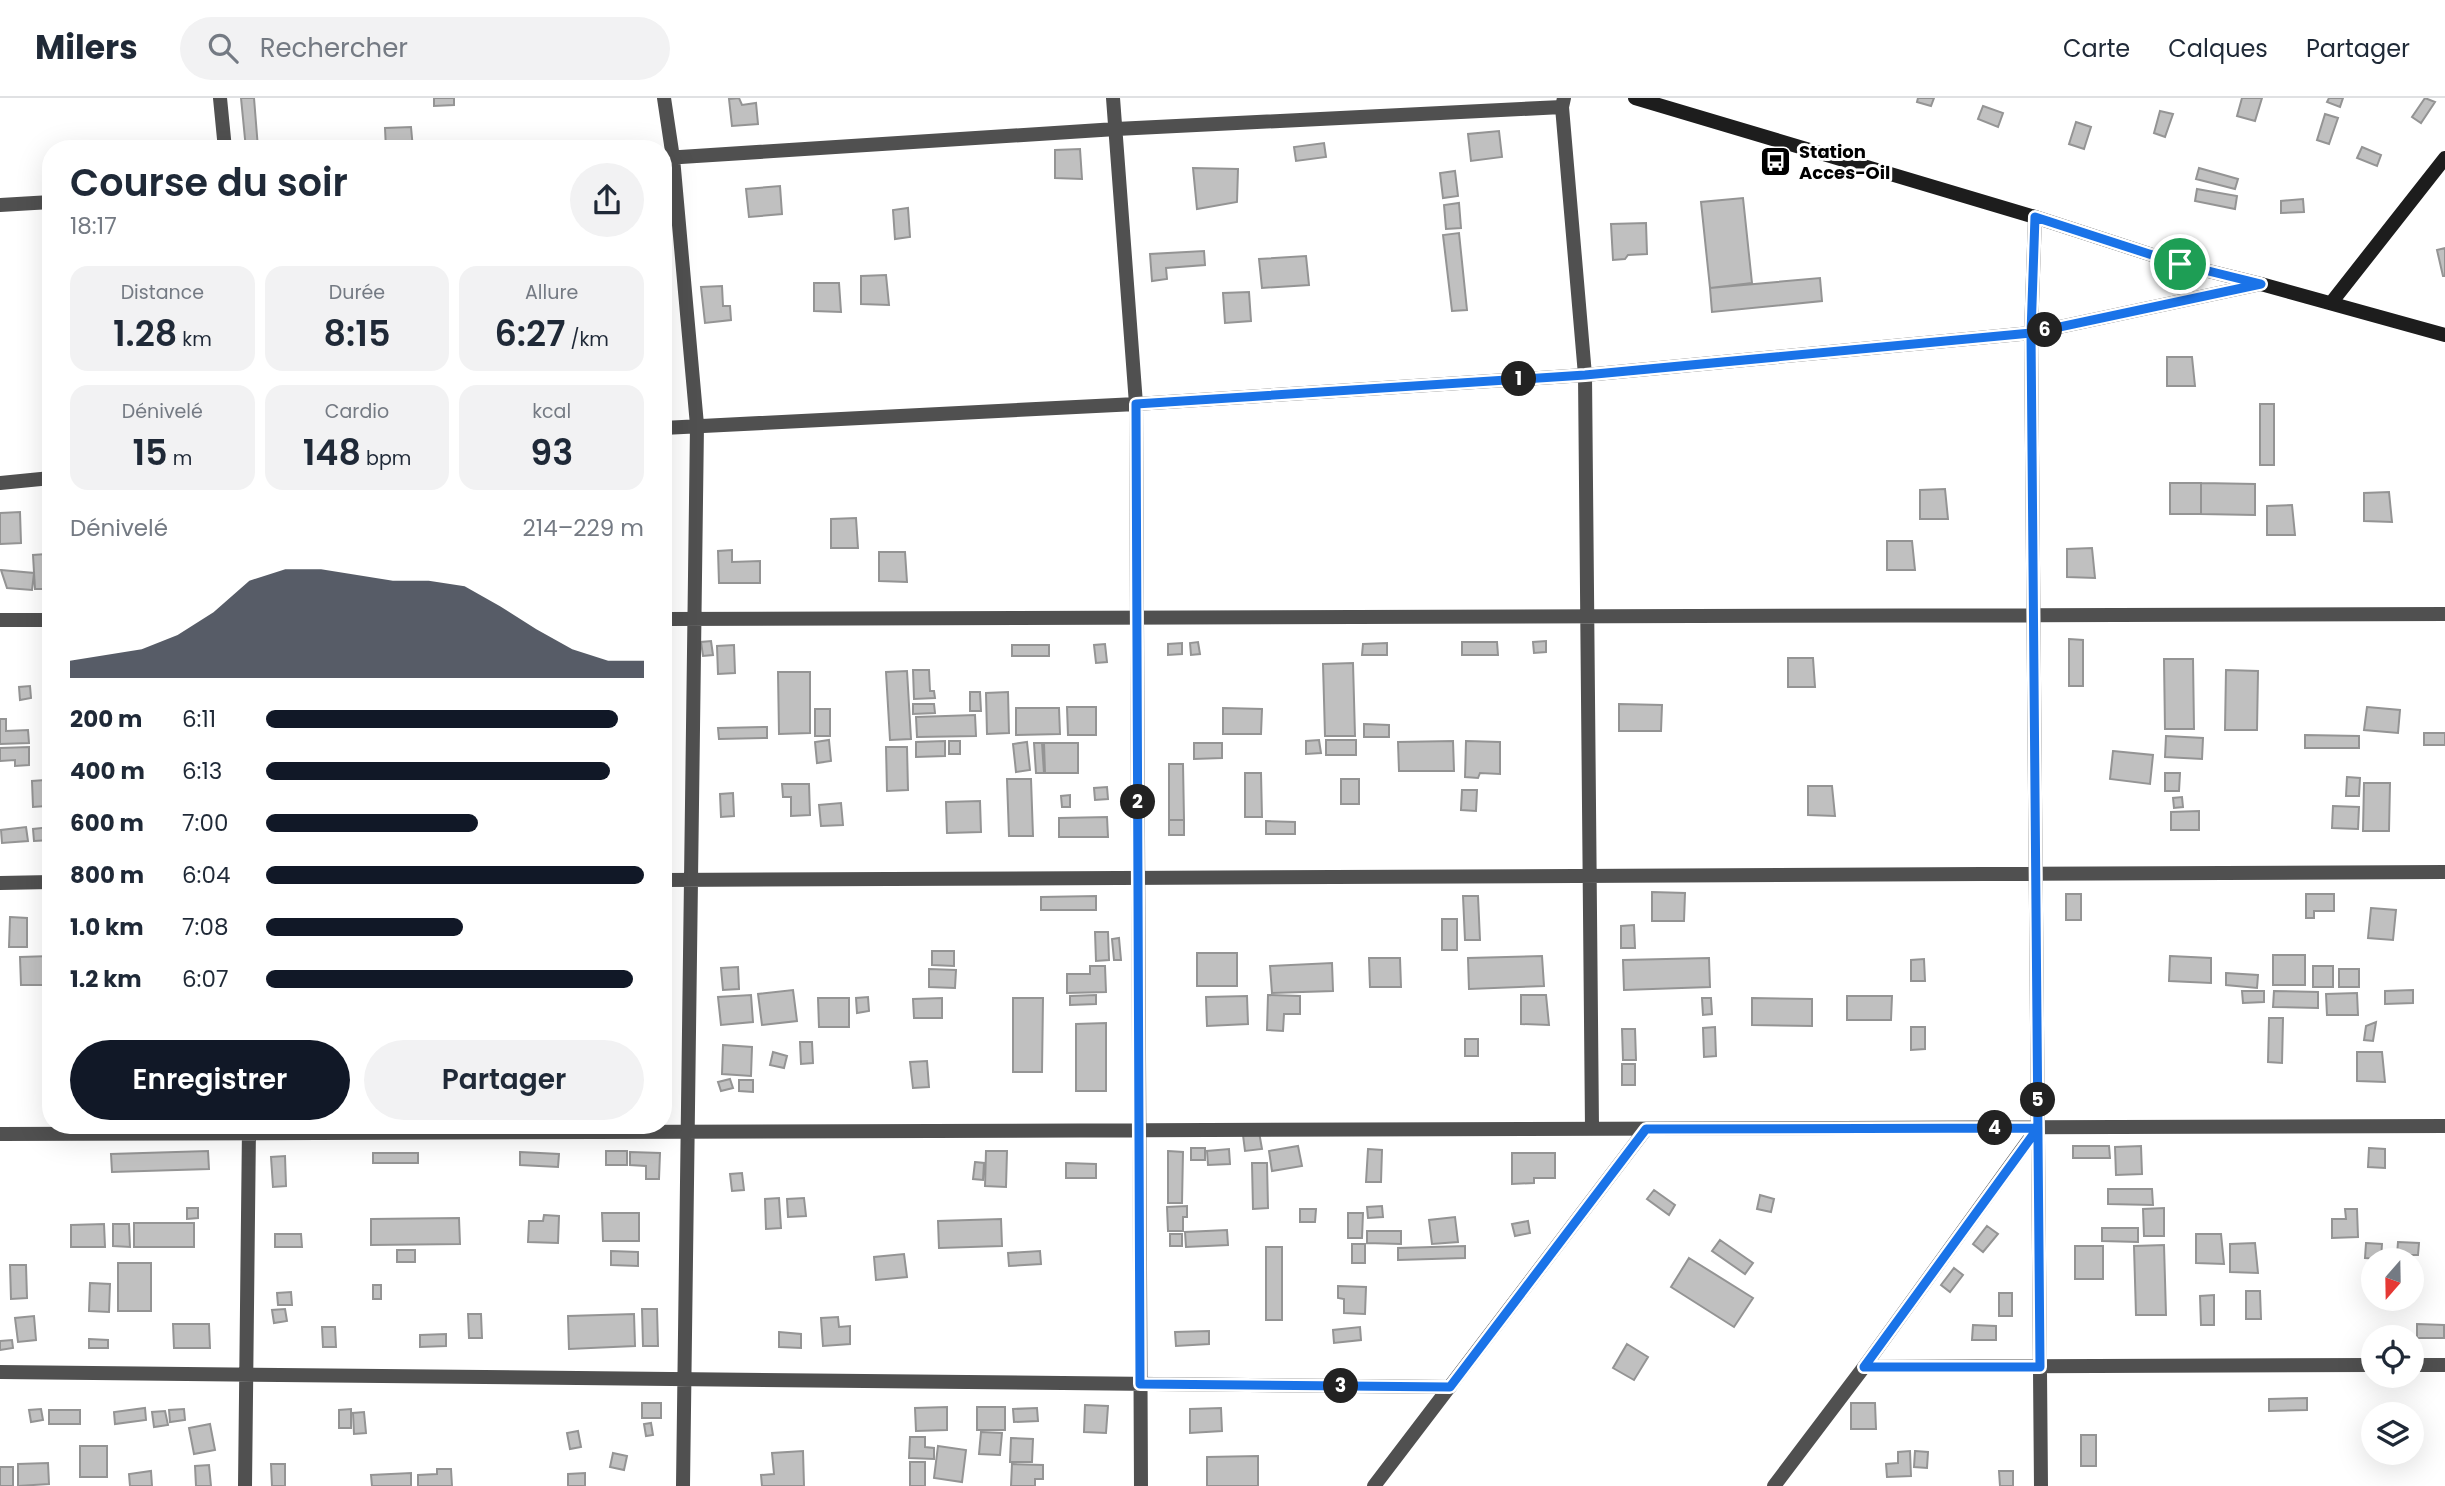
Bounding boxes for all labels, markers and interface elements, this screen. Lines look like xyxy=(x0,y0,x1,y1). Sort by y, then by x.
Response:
search box xyxy=(180,17,670,80)
text: Milers xyxy=(35,24,138,71)
icon: search xyxy=(204,29,242,67)
text: Rechercher xyxy=(260,30,408,66)
text: Carte xyxy=(2063,32,2130,65)
text: Calques xyxy=(2168,32,2268,65)
text: Partager xyxy=(2306,32,2410,65)
place label: Station Acces-Oil xyxy=(1799,139,1890,185)
bus stop icon: Station Acces-Oil xyxy=(1759,144,1793,178)
text: Course du soir xyxy=(70,156,348,209)
button: share xyxy=(570,163,644,237)
text: 18:17 xyxy=(70,210,117,242)
pin xyxy=(2150,234,2210,294)
icon: arrive xyxy=(2161,245,2199,283)
text: Distance xyxy=(121,279,204,306)
text: Durée xyxy=(329,279,385,306)
text: Allure xyxy=(525,279,578,306)
text: 1.28 xyxy=(113,309,177,358)
text: 8:15 xyxy=(324,309,390,358)
text: 6:27 xyxy=(494,309,565,358)
pin: 6 xyxy=(2028,313,2062,348)
text: 6 xyxy=(2038,316,2051,343)
text: km xyxy=(177,326,212,353)
text: /km xyxy=(565,326,609,353)
pin: 1 xyxy=(1502,362,1536,396)
text: 1 xyxy=(1515,365,1522,392)
text: Dénivelé xyxy=(122,398,203,425)
text: Cardio xyxy=(325,398,389,425)
text: kcal xyxy=(532,398,571,425)
text: 15 xyxy=(132,428,168,477)
text: 148 xyxy=(303,428,361,477)
text: 93 xyxy=(530,428,573,477)
text: m xyxy=(168,445,192,472)
text: bpm xyxy=(361,445,411,472)
text: Dénivelé xyxy=(70,512,168,544)
text: 214–229 m xyxy=(523,512,644,544)
text: 200 m xyxy=(70,703,142,735)
text: 6:11 xyxy=(182,703,216,735)
text: 400 m xyxy=(70,755,145,787)
text: 6:13 xyxy=(182,755,222,787)
pin: 2 xyxy=(1120,784,1156,820)
text: 2 xyxy=(1132,788,1143,815)
text: 600 m xyxy=(70,807,144,839)
text: 7:00 xyxy=(182,807,228,839)
text: 800 m xyxy=(70,859,144,891)
text: 6:04 xyxy=(182,859,230,891)
text: 1.0 km xyxy=(70,911,144,943)
text: 7:08 xyxy=(182,911,228,943)
text: 1.2 km xyxy=(70,963,142,995)
text: 6:07 xyxy=(182,963,229,995)
button: Enregistrer xyxy=(70,1040,350,1120)
button: Partager xyxy=(364,1040,644,1120)
pin: 5 xyxy=(2021,1082,2056,1118)
text: 5 xyxy=(2031,1086,2044,1113)
pin: 4 xyxy=(1978,1110,2012,1146)
text: 4 xyxy=(1988,1114,2001,1141)
north arrow xyxy=(2361,1248,2424,1311)
map controls xyxy=(2361,1248,2424,1465)
button: locate xyxy=(2361,1325,2424,1388)
pin: 3 xyxy=(1324,1368,1358,1404)
text: 3 xyxy=(1335,1372,1346,1399)
button: layers xyxy=(2361,1402,2424,1465)

